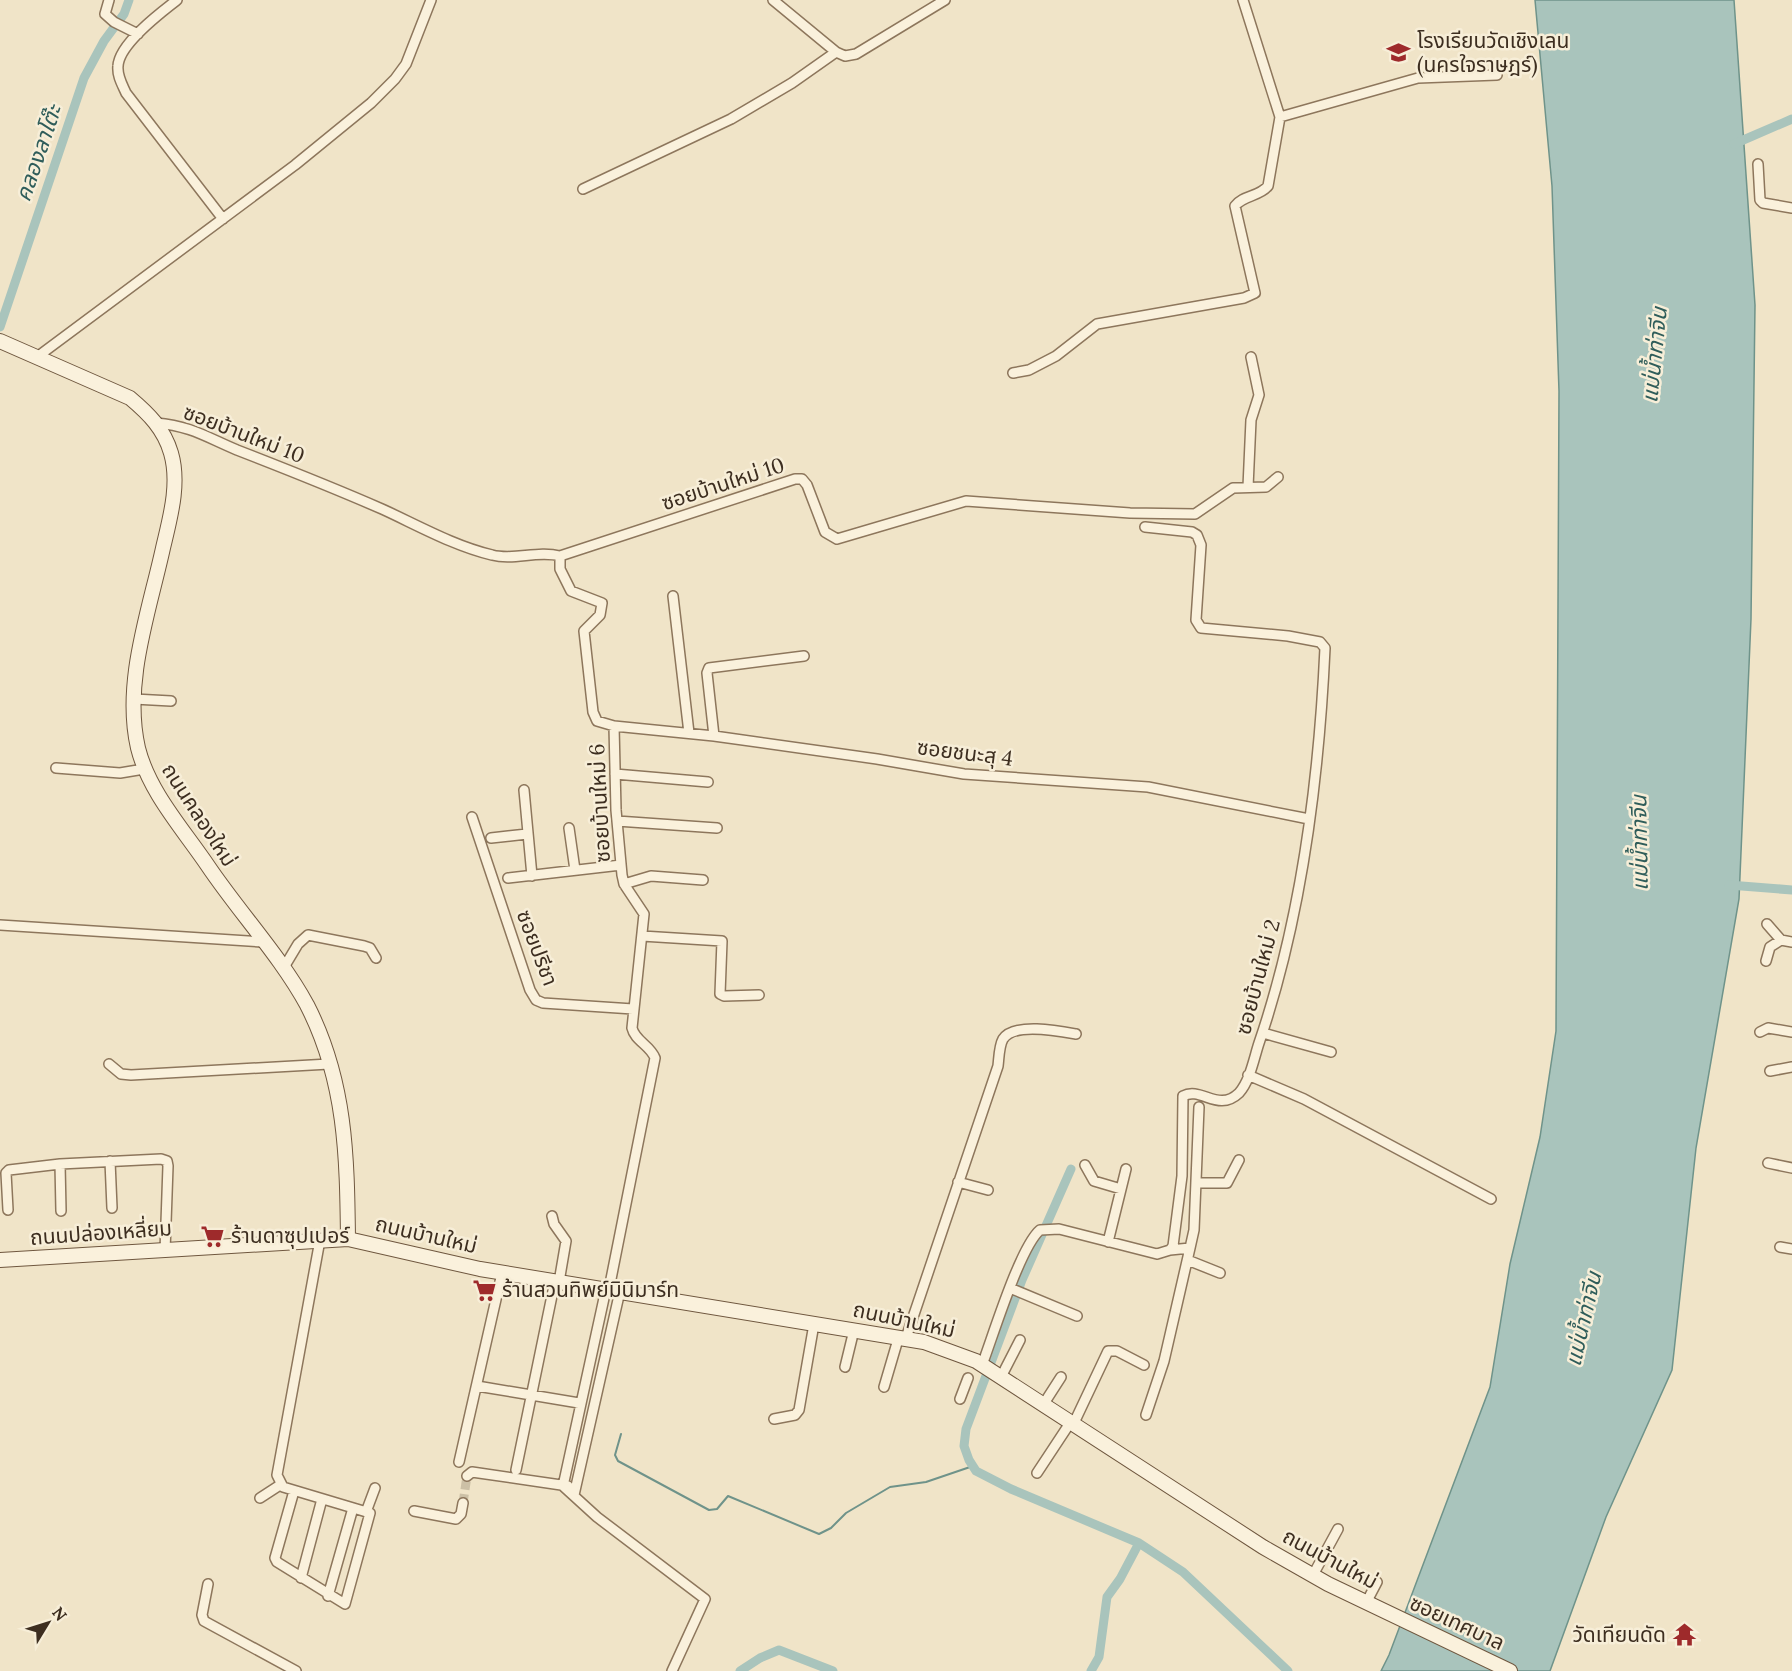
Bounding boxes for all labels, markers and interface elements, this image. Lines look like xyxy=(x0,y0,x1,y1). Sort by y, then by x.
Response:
place label: โรงเรียนวัดเชิงเลน (นครใจราษฎร์) xyxy=(1417,27,1569,78)
school or university icon: โรงเรียนวัดเชิงเลน (นครใจราษฎร์) xyxy=(1386,40,1412,66)
water label: คลองลาโต๊ะ xyxy=(8,100,68,205)
water label: แม่น้ำท่าจีน xyxy=(1634,304,1673,404)
street label: ซอยบ้านใหม่ 10 xyxy=(180,398,309,469)
street label: ซอยบ้านใหม่ 10 xyxy=(658,451,788,516)
street label: ซอยชนะสุ 4 xyxy=(915,733,1015,772)
street label: ซอยบ้านใหม่ 6 xyxy=(583,743,616,863)
street label: ถนนคลองใหม่ xyxy=(156,758,243,872)
water label: แม่น้ำท่าจีน xyxy=(1623,793,1654,891)
street label: ซอยปรีชา xyxy=(511,906,564,990)
street label: ซอยบ้านใหม่ 2 xyxy=(1229,916,1286,1038)
street label: ถนนบ้านใหม่ xyxy=(373,1210,480,1259)
street label: ถนนปล่องเหลี่ยม xyxy=(29,1213,173,1251)
place label: ร้านดาซุปเปอร์ xyxy=(231,1222,350,1249)
supermarket icon: ร้านดาซุปเปอร์ xyxy=(200,1223,226,1249)
water label: แม่น้ำท่าจีน xyxy=(1558,1267,1608,1369)
place label: ร้านสวนทิพย์มินิมาร์ท xyxy=(502,1276,679,1303)
supermarket icon: ร้านสวนทิพย์มินิมาร์ท xyxy=(471,1277,497,1303)
street label: ถนนบ้านใหม่ xyxy=(851,1296,958,1344)
street label: ถนนบ้านใหม่ xyxy=(1278,1522,1382,1595)
street label: ซอยเทศบาล xyxy=(1405,1589,1509,1656)
north arrow xyxy=(18,1593,78,1653)
text: N xyxy=(48,1603,72,1625)
place label: วัดเทียนดัด xyxy=(1573,1621,1666,1648)
temple icon: วัดเทียนดัด xyxy=(1671,1622,1697,1648)

